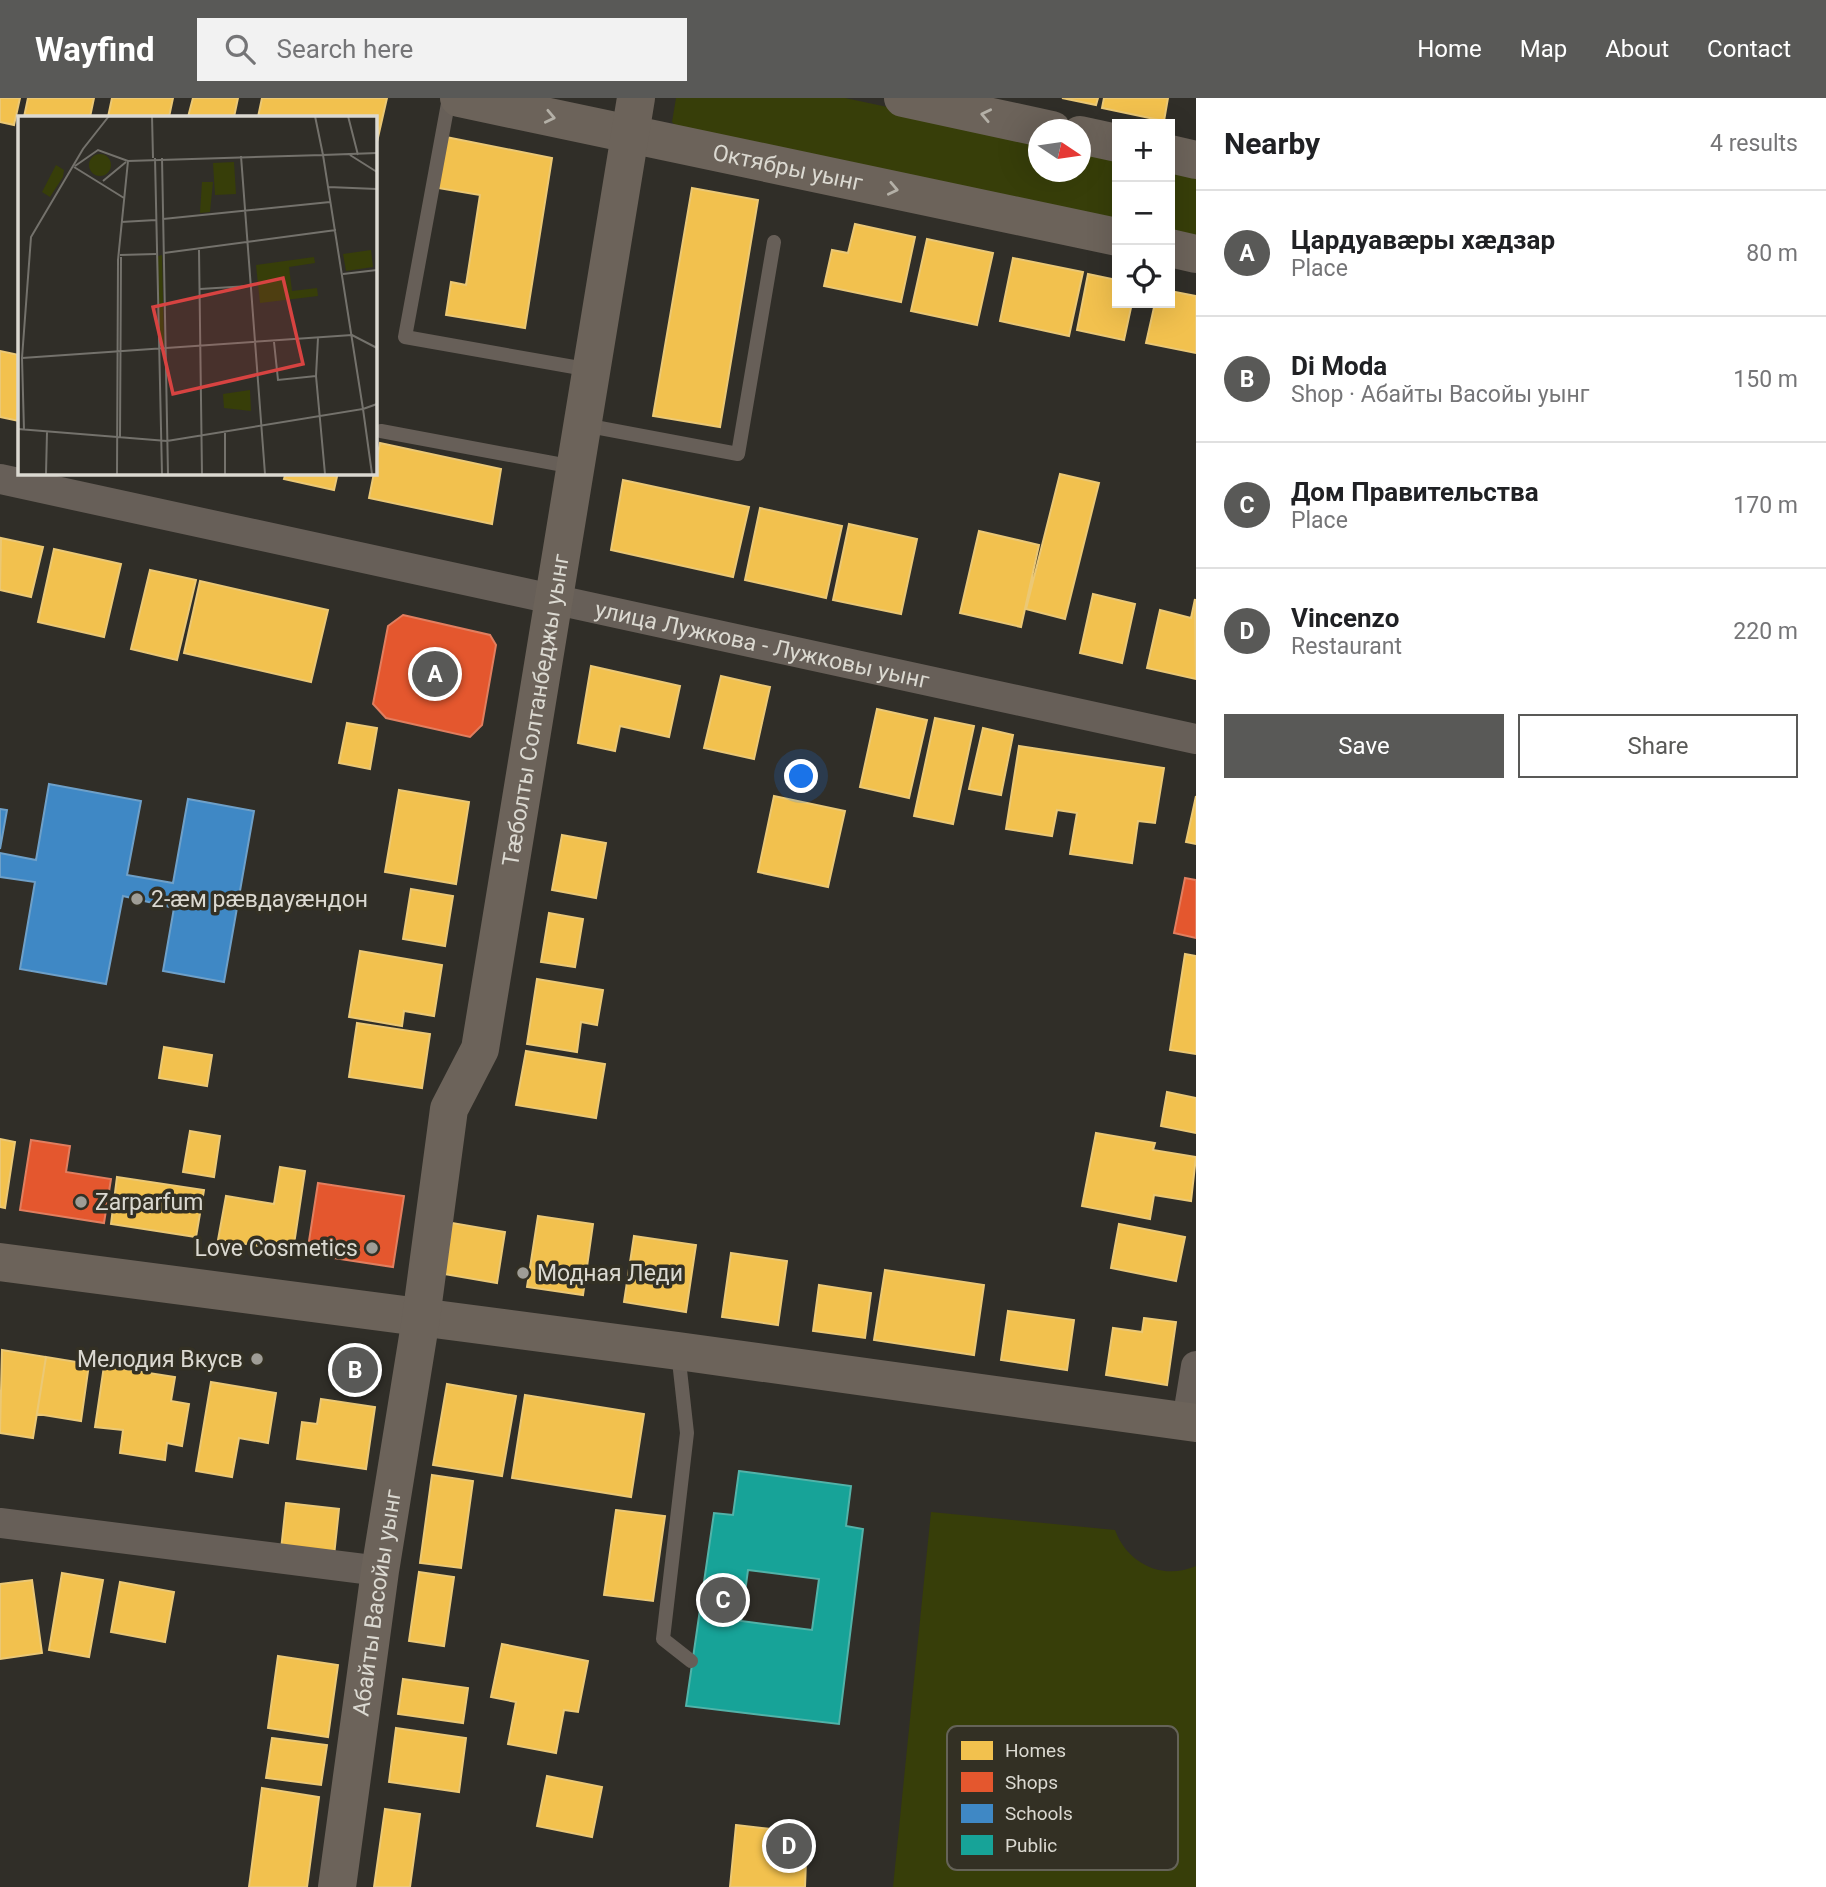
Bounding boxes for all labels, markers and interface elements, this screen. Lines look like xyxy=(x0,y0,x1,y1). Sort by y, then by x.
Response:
search box xyxy=(197,18,687,81)
text: Wayfind xyxy=(35,30,155,69)
icon: search xyxy=(221,30,259,68)
text: Search here xyxy=(277,34,413,64)
text: Home xyxy=(1417,35,1482,63)
text: Map xyxy=(1520,35,1567,63)
text: About xyxy=(1605,35,1669,63)
text: Contact xyxy=(1707,35,1791,63)
one-way arrow xyxy=(544,109,556,124)
one-way arrow xyxy=(980,109,992,124)
inset map xyxy=(18,116,376,474)
north arrow xyxy=(1028,119,1091,182)
map controls xyxy=(1112,119,1175,308)
button: + xyxy=(1112,119,1175,182)
text: Nearby xyxy=(1224,126,1320,161)
text: 4 results xyxy=(1710,130,1798,157)
street label: Октябры уынг xyxy=(710,139,865,197)
one-way arrow xyxy=(887,181,899,196)
button: − xyxy=(1112,182,1175,245)
text: Цардуавæры хæдзар xyxy=(1291,225,1555,255)
text: A xyxy=(1239,240,1255,267)
text: 80 m xyxy=(1746,240,1798,267)
button: locate xyxy=(1112,245,1175,308)
text: Place xyxy=(1291,255,1348,282)
text: Di Moda xyxy=(1291,351,1387,381)
text: B xyxy=(1240,366,1254,393)
text: 150 m xyxy=(1733,366,1798,393)
text: Shop · Абайты Васойы уынг xyxy=(1291,381,1589,408)
text: Дом Правительства xyxy=(1291,477,1539,507)
text: C xyxy=(1239,492,1255,519)
text: 170 m xyxy=(1733,492,1798,519)
text: Place xyxy=(1291,507,1348,534)
street label: Тæболты Солтанбеджы уынг xyxy=(497,552,575,869)
street label: улица Лужкова - Лужковы уынг xyxy=(593,596,932,695)
text: Vincenzo xyxy=(1291,603,1399,633)
text: D xyxy=(1240,618,1254,645)
text: 220 m xyxy=(1733,618,1798,645)
text: Restaurant xyxy=(1291,633,1402,660)
pin: A xyxy=(412,648,458,700)
button: Save xyxy=(1224,714,1504,778)
button: Share xyxy=(1518,714,1798,778)
your location xyxy=(784,759,818,793)
place label: 2-æм рӕвдауӕндон xyxy=(151,886,368,913)
marker: 2-æм рӕвдауӕндон xyxy=(129,891,145,907)
place label: Zarparfum xyxy=(95,1189,203,1216)
marker: Zarparfum xyxy=(73,1194,89,1210)
place label: Love Cosmetics xyxy=(194,1235,358,1262)
marker: Love Cosmetics xyxy=(364,1240,380,1256)
place label: Модная Леди xyxy=(537,1260,683,1287)
marker: Модная Леди xyxy=(515,1265,531,1281)
pin: B xyxy=(332,1344,378,1396)
place label: Мелодия Вкусв xyxy=(77,1346,243,1373)
marker: Мелодия Вкусв xyxy=(249,1351,265,1367)
street label: Абайты Васойы уынг xyxy=(347,1487,407,1718)
pin: C xyxy=(700,1574,746,1626)
legend xyxy=(947,1726,1178,1870)
text: Homes xyxy=(1005,1739,1066,1762)
text: Shops xyxy=(1005,1771,1058,1794)
text: Schools xyxy=(1005,1802,1073,1825)
pin: D xyxy=(766,1820,812,1872)
text: Public xyxy=(1005,1834,1057,1857)

